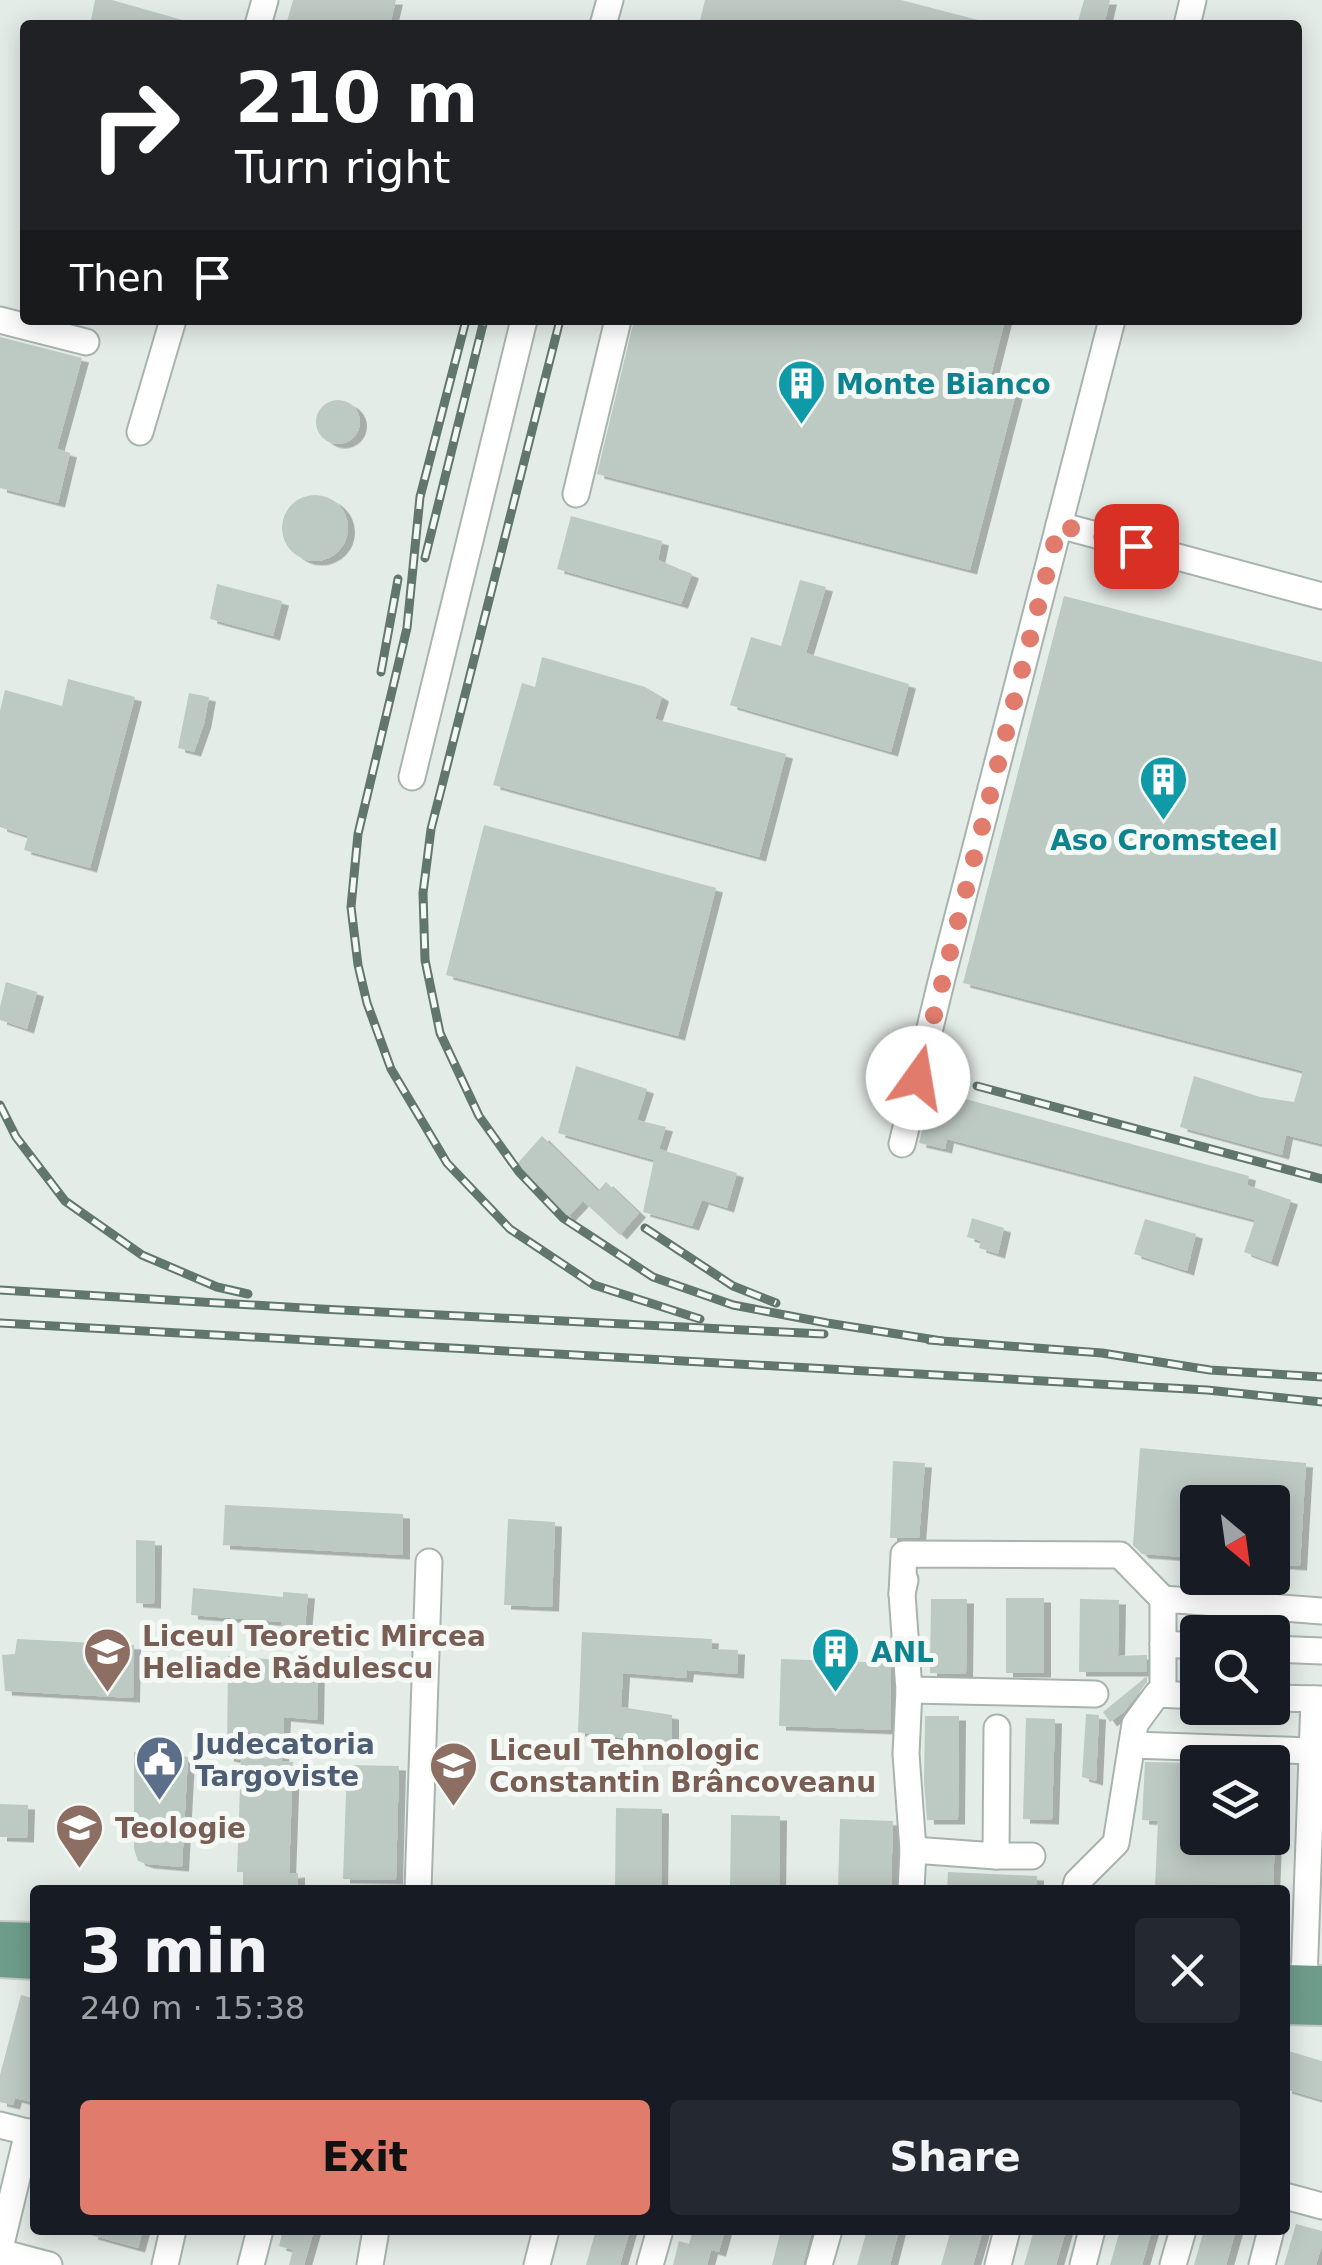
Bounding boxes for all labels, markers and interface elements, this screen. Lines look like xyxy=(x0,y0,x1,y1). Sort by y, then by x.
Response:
text: 210 m xyxy=(235,57,478,139)
icon: right xyxy=(70,60,200,190)
text: Turn right xyxy=(235,141,450,194)
icon: arrive xyxy=(185,250,240,305)
text: Then xyxy=(70,256,165,300)
building icon: Monte Bianco xyxy=(775,358,827,426)
place label: Monte Bianco xyxy=(836,368,1051,401)
pin xyxy=(1094,504,1179,589)
icon: arrive xyxy=(1109,519,1164,574)
building icon: Aso Cromsteel xyxy=(1138,754,1190,822)
place label: Aso Cromsteel xyxy=(1050,824,1278,857)
position arrow xyxy=(866,1026,970,1130)
north arrow xyxy=(1180,1485,1290,1595)
map controls xyxy=(1180,1485,1290,1855)
button: search xyxy=(1180,1615,1290,1725)
place label: Liceul Teoretic Mircea Heliade Rădulescu xyxy=(142,1620,486,1685)
school or university icon: Liceul Teoretic Mircea Heliade Rădulescu xyxy=(81,1626,133,1694)
building icon: ANL xyxy=(810,1626,862,1694)
place label: ANL xyxy=(871,1636,934,1669)
place label: Judecatoria Targoviste xyxy=(193,1728,375,1793)
public building icon: Judecatoria Targoviste xyxy=(134,1734,186,1802)
place label: Liceul Tehnologic Constantin Brâncoveanu xyxy=(489,1734,876,1799)
school or university icon: Liceul Tehnologic Constantin Brâncoveanu xyxy=(428,1740,480,1808)
button: layers xyxy=(1180,1745,1290,1855)
school or university icon: Teologie xyxy=(54,1802,106,1870)
place label: Teologie xyxy=(115,1812,246,1845)
text: 3 min xyxy=(80,1916,268,1986)
button: close xyxy=(1135,1918,1240,2023)
text: 240 m · 15:38 xyxy=(80,1989,305,2027)
button: Exit xyxy=(80,2100,650,2215)
button: Share xyxy=(670,2100,1240,2215)

